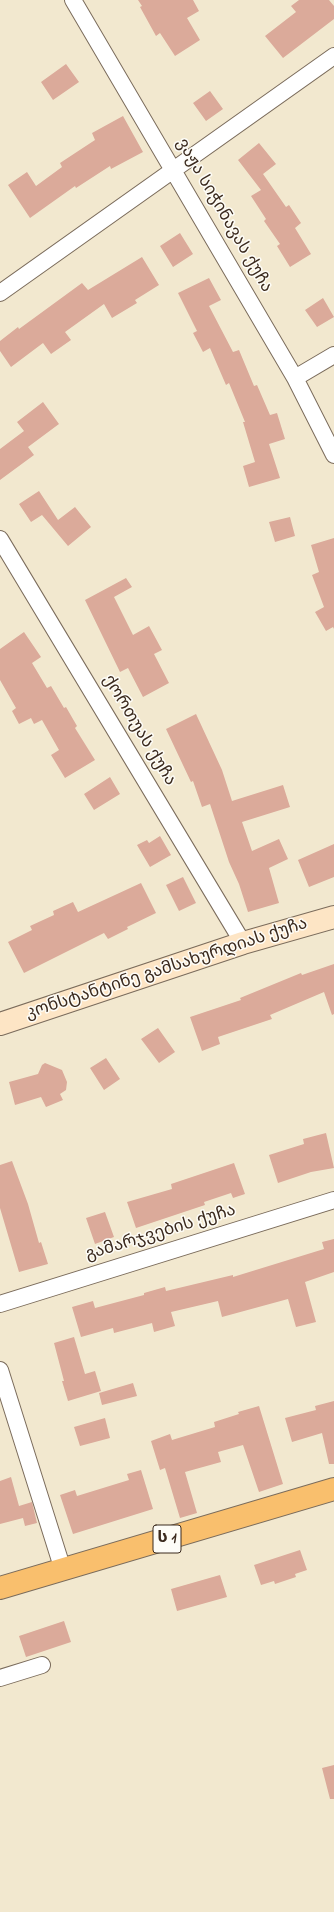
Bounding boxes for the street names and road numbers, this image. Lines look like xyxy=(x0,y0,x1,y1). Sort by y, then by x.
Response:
street label: ვაჟა სიჭინავას ქუჩა xyxy=(170,135,276,297)
street label: ქორთუას ქუჩა xyxy=(97,672,179,790)
street label: კონსტანტინე გამსახურდიას ქუჩა xyxy=(24,915,310,1025)
street label: გამარჯვების ქუჩა xyxy=(83,1201,239,1267)
road number: ს 1 xyxy=(153,1525,181,1553)

